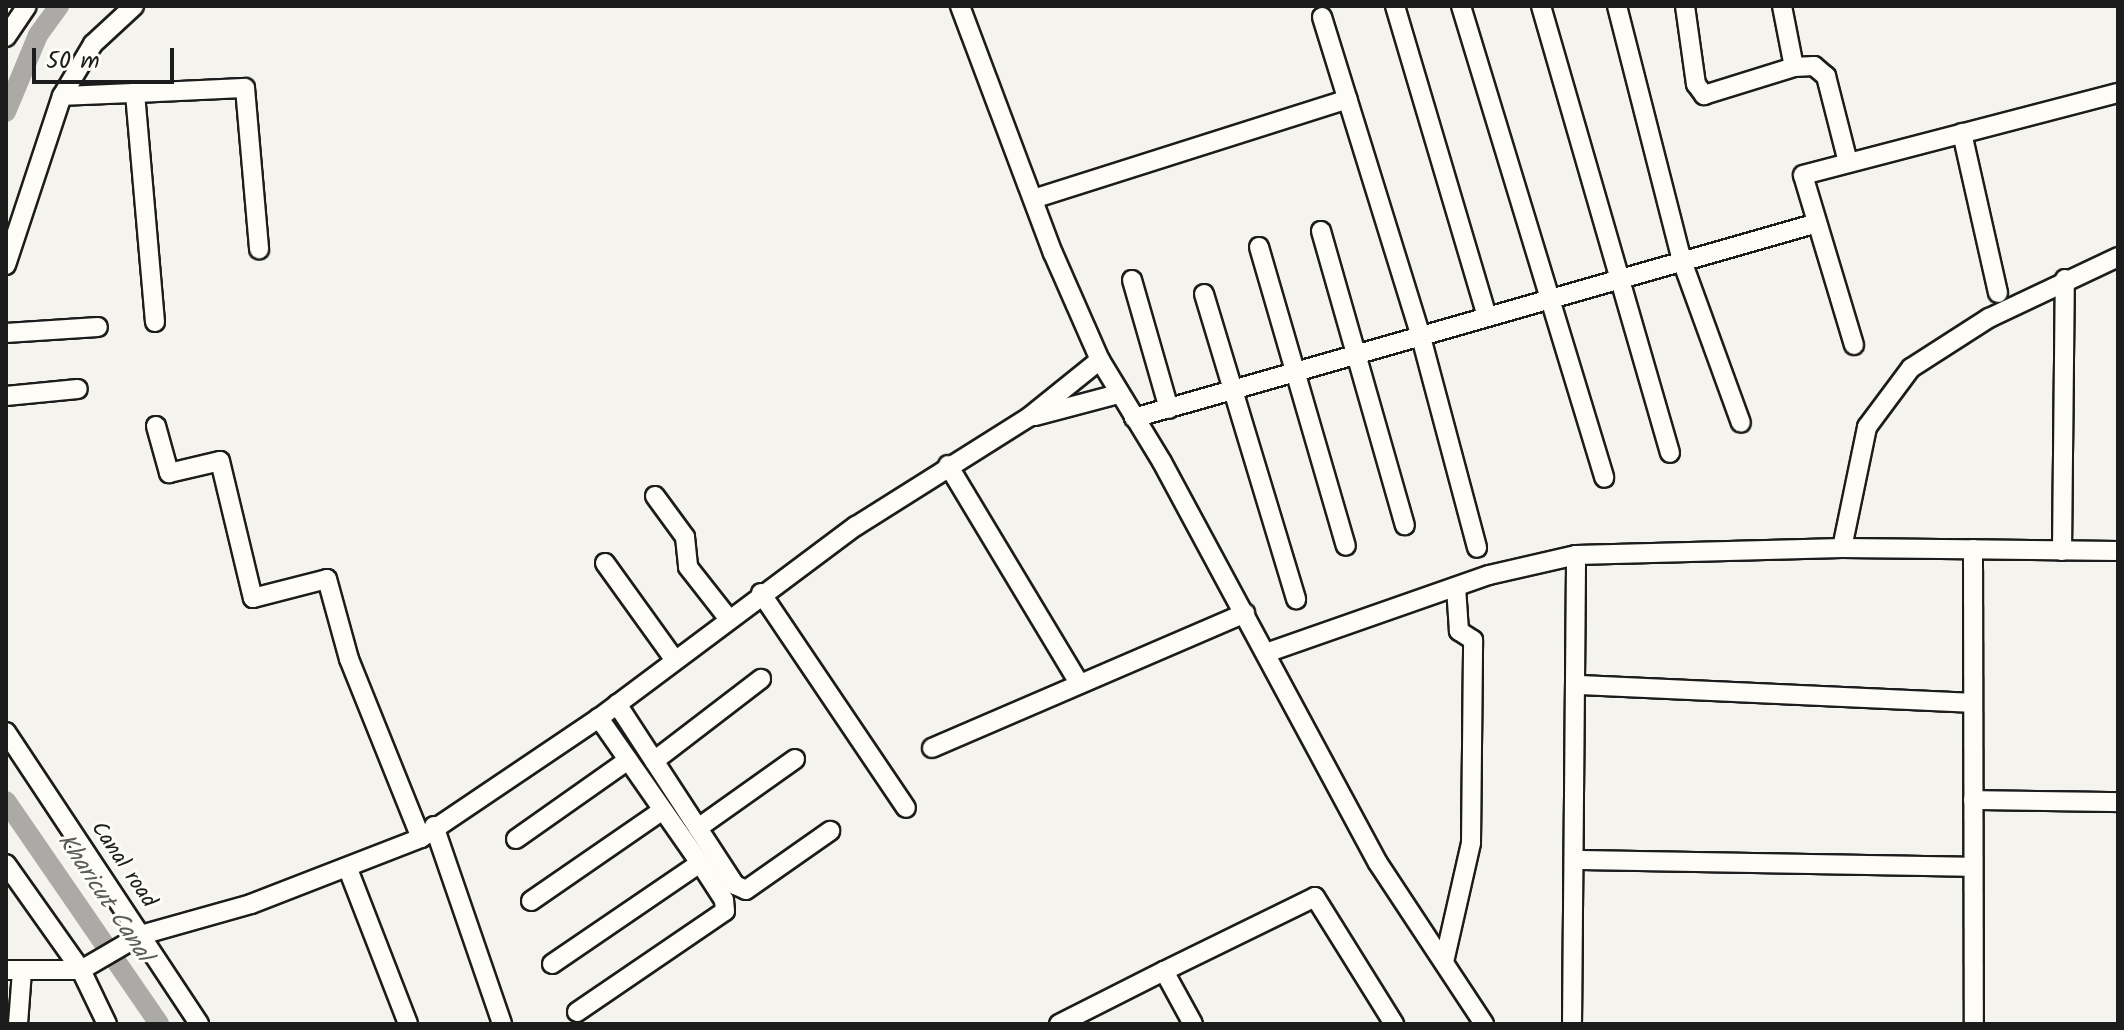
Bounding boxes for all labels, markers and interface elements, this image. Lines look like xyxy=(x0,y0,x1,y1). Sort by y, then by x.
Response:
scale bar xyxy=(36,32,178,82)
text: 50 m xyxy=(46,42,100,81)
street label: Canal road xyxy=(85,817,161,913)
water label: Kharicut Canal xyxy=(50,828,158,968)

